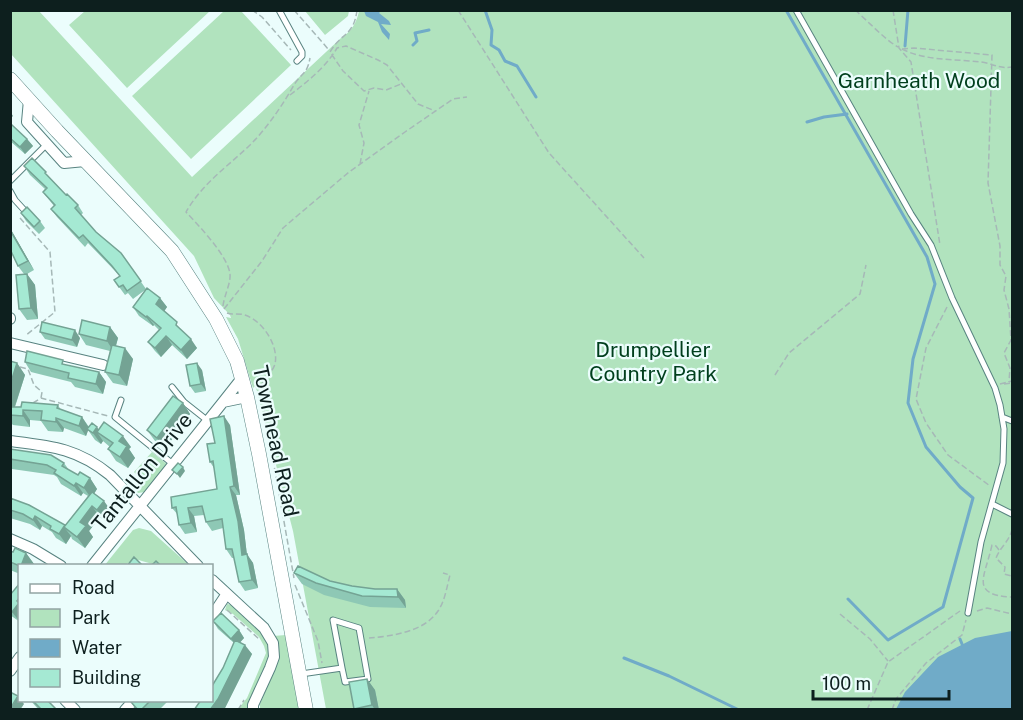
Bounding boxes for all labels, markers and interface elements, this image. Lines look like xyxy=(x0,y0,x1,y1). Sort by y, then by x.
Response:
park label: Garnheath Wood xyxy=(838,68,1000,93)
park label: Drumpellier Country Park xyxy=(589,337,717,386)
street label: Townhead Road xyxy=(248,363,304,519)
street label: Tantallon Drive xyxy=(87,408,197,536)
legend xyxy=(18,564,213,702)
text: Road xyxy=(72,577,115,598)
text: Park xyxy=(72,607,110,628)
text: Water xyxy=(72,637,122,658)
scale bar xyxy=(813,663,950,701)
text: Building xyxy=(72,667,141,688)
text: 100 m xyxy=(822,673,871,694)

